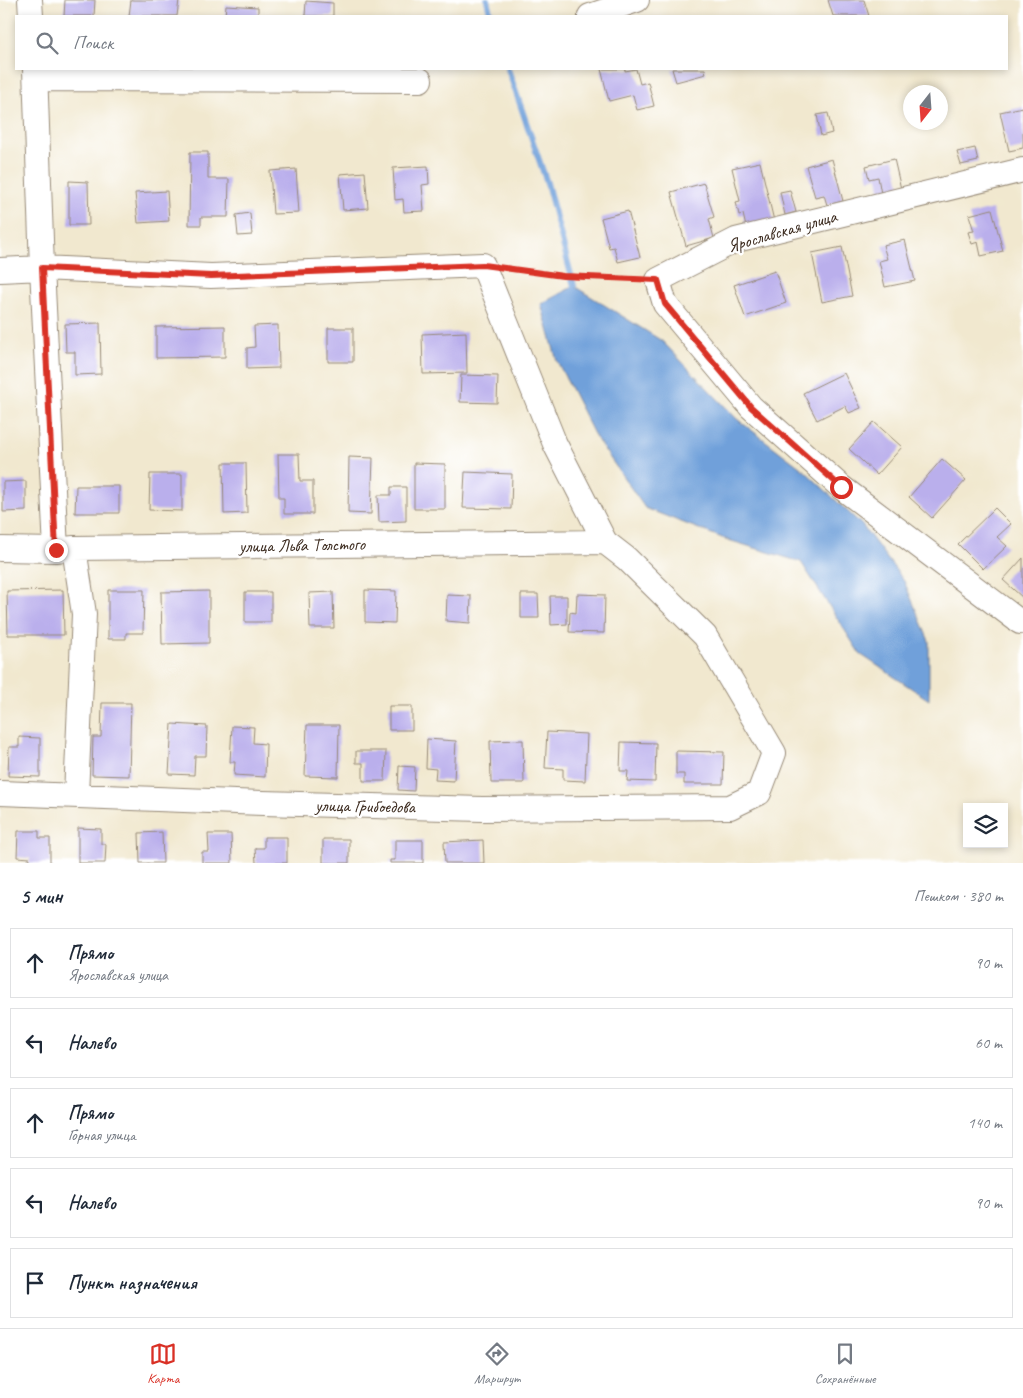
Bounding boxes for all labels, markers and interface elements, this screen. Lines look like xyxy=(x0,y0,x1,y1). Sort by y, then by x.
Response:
search box xyxy=(15,15,1008,70)
icon: search xyxy=(33,29,61,57)
text: Поиск xyxy=(73,31,113,55)
north arrow xyxy=(903,85,948,130)
street label: Ярославская улица xyxy=(725,205,840,257)
route start xyxy=(830,476,853,499)
street label: улица Льва Толстого xyxy=(238,533,367,557)
route end xyxy=(45,539,68,562)
street label: улица Грибоедова xyxy=(314,794,417,818)
map controls xyxy=(963,803,1008,848)
button: layers xyxy=(963,803,1008,848)
text: 5 мин xyxy=(20,883,62,909)
text: Пешком · 380 m xyxy=(914,886,1003,906)
text: Прямо xyxy=(68,941,113,965)
icon: ahead xyxy=(21,949,49,977)
text: 90 m xyxy=(975,953,1002,973)
text: Ярославская улица xyxy=(68,965,168,985)
icon: left xyxy=(21,1029,49,1057)
text: Налево xyxy=(68,1031,116,1055)
text: 60 m xyxy=(975,1033,1002,1053)
text: Прямо xyxy=(68,1101,113,1125)
icon: ahead xyxy=(21,1109,49,1137)
text: 140 m xyxy=(968,1113,1002,1133)
text: Горная улица xyxy=(68,1125,136,1145)
icon: left xyxy=(21,1189,49,1217)
text: Налево xyxy=(68,1191,116,1215)
text: 90 m xyxy=(975,1193,1002,1213)
icon: arrive xyxy=(21,1269,49,1297)
text: Пункт назначения xyxy=(68,1271,197,1295)
tab: Карта xyxy=(147,1340,179,1387)
tab: Маршрут xyxy=(474,1340,520,1387)
tab: Сохранённые xyxy=(815,1340,876,1387)

